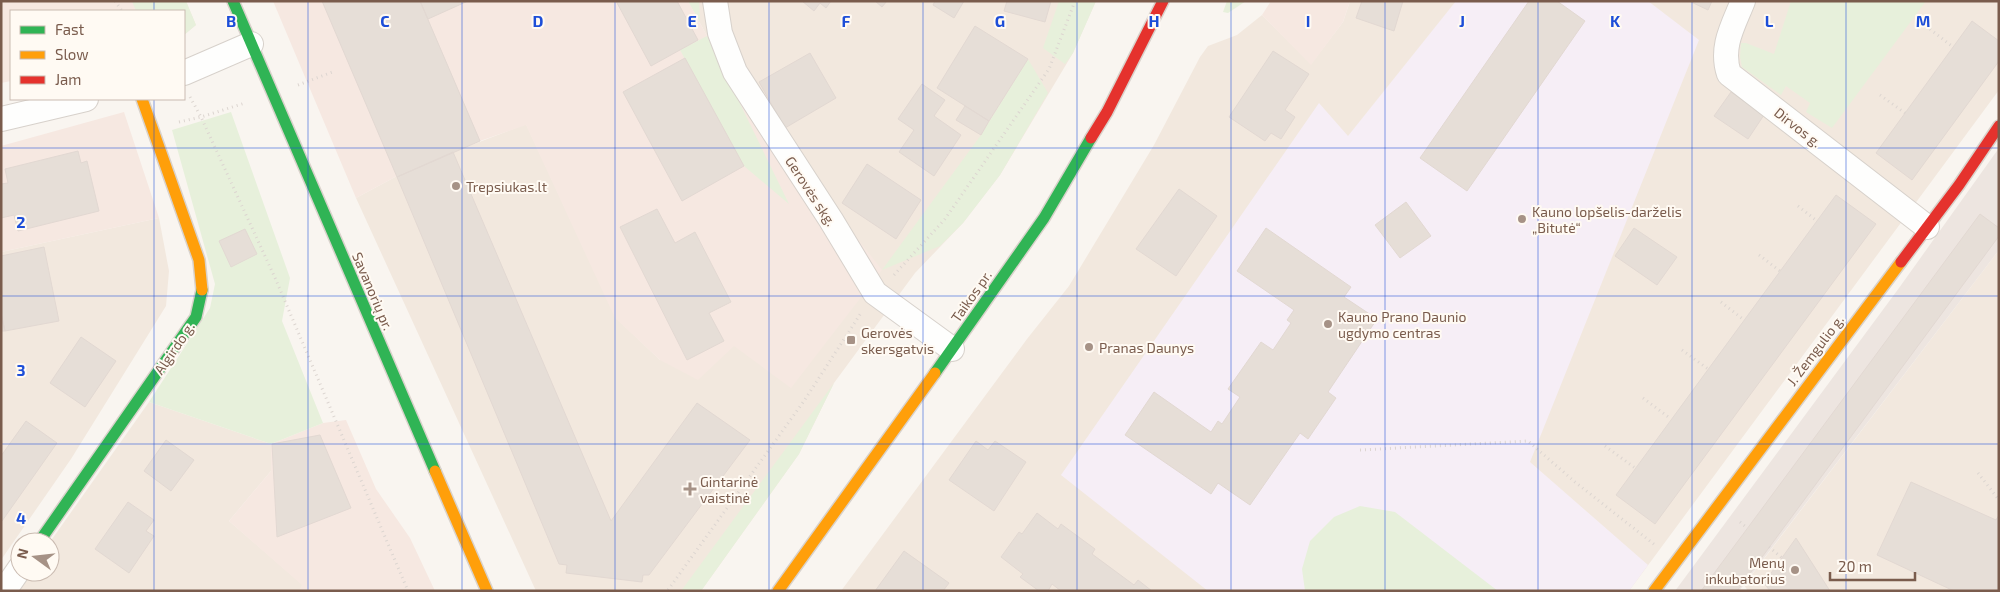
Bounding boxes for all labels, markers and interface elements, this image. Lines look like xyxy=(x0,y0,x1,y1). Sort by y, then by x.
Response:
legend xyxy=(10,10,185,100)
text: B xyxy=(226,11,236,30)
text: C xyxy=(380,11,390,30)
text: D xyxy=(533,11,544,30)
text: E xyxy=(687,11,697,30)
text: F xyxy=(842,11,851,30)
text: G xyxy=(995,11,1005,30)
text: H xyxy=(1148,11,1160,30)
text: I xyxy=(1306,11,1310,30)
text: J xyxy=(1459,11,1465,30)
text: K xyxy=(1610,11,1621,30)
text: L xyxy=(1765,11,1774,30)
text: M xyxy=(1916,11,1930,30)
text: Fast xyxy=(55,20,85,38)
text: Slow xyxy=(55,45,89,63)
text: Jam xyxy=(55,70,81,88)
street label: Dirvos g. xyxy=(1771,103,1825,151)
street label: Gerovės skg. xyxy=(782,153,840,229)
place label: Trepsiukas.lt xyxy=(466,178,547,195)
marker: Trepsiukas.lt xyxy=(450,180,462,192)
place label: Kauno lopšelis-darželis „Bitutė“ xyxy=(1532,203,1682,236)
text: 2 xyxy=(16,212,26,231)
marker: Kauno lopšelis-darželis „Bitutė“ xyxy=(1516,213,1528,225)
street label: Savanorių pr. xyxy=(349,249,397,333)
street label: Taikos pr. xyxy=(947,267,995,325)
place label: Kauno Prano Daunio ugdymo centras xyxy=(1338,308,1466,341)
street label: J. Žemgulio g. xyxy=(1783,311,1847,389)
street label: Algirdo g. xyxy=(150,318,198,378)
marker: Kauno Prano Daunio ugdymo centras xyxy=(1322,318,1334,330)
place label: Gerovės skersgatvis xyxy=(861,324,934,357)
marker: Gerovės skersgatvis xyxy=(845,334,857,346)
place label: Pranas Daunys xyxy=(1099,339,1194,356)
marker: Pranas Daunys xyxy=(1083,341,1095,353)
text: 3 xyxy=(16,360,26,379)
place label: Gintarinė vaistinė xyxy=(700,473,758,506)
marker: Gintarinė vaistinė xyxy=(684,483,696,495)
text: 4 xyxy=(16,508,26,527)
north arrow xyxy=(10,532,60,582)
text: N xyxy=(12,546,31,561)
scale bar xyxy=(1830,550,1915,582)
place label: Menų inkubatorius xyxy=(1705,554,1785,587)
text: 20 m xyxy=(1838,557,1872,575)
marker: Menų inkubatorius xyxy=(1789,564,1801,576)

